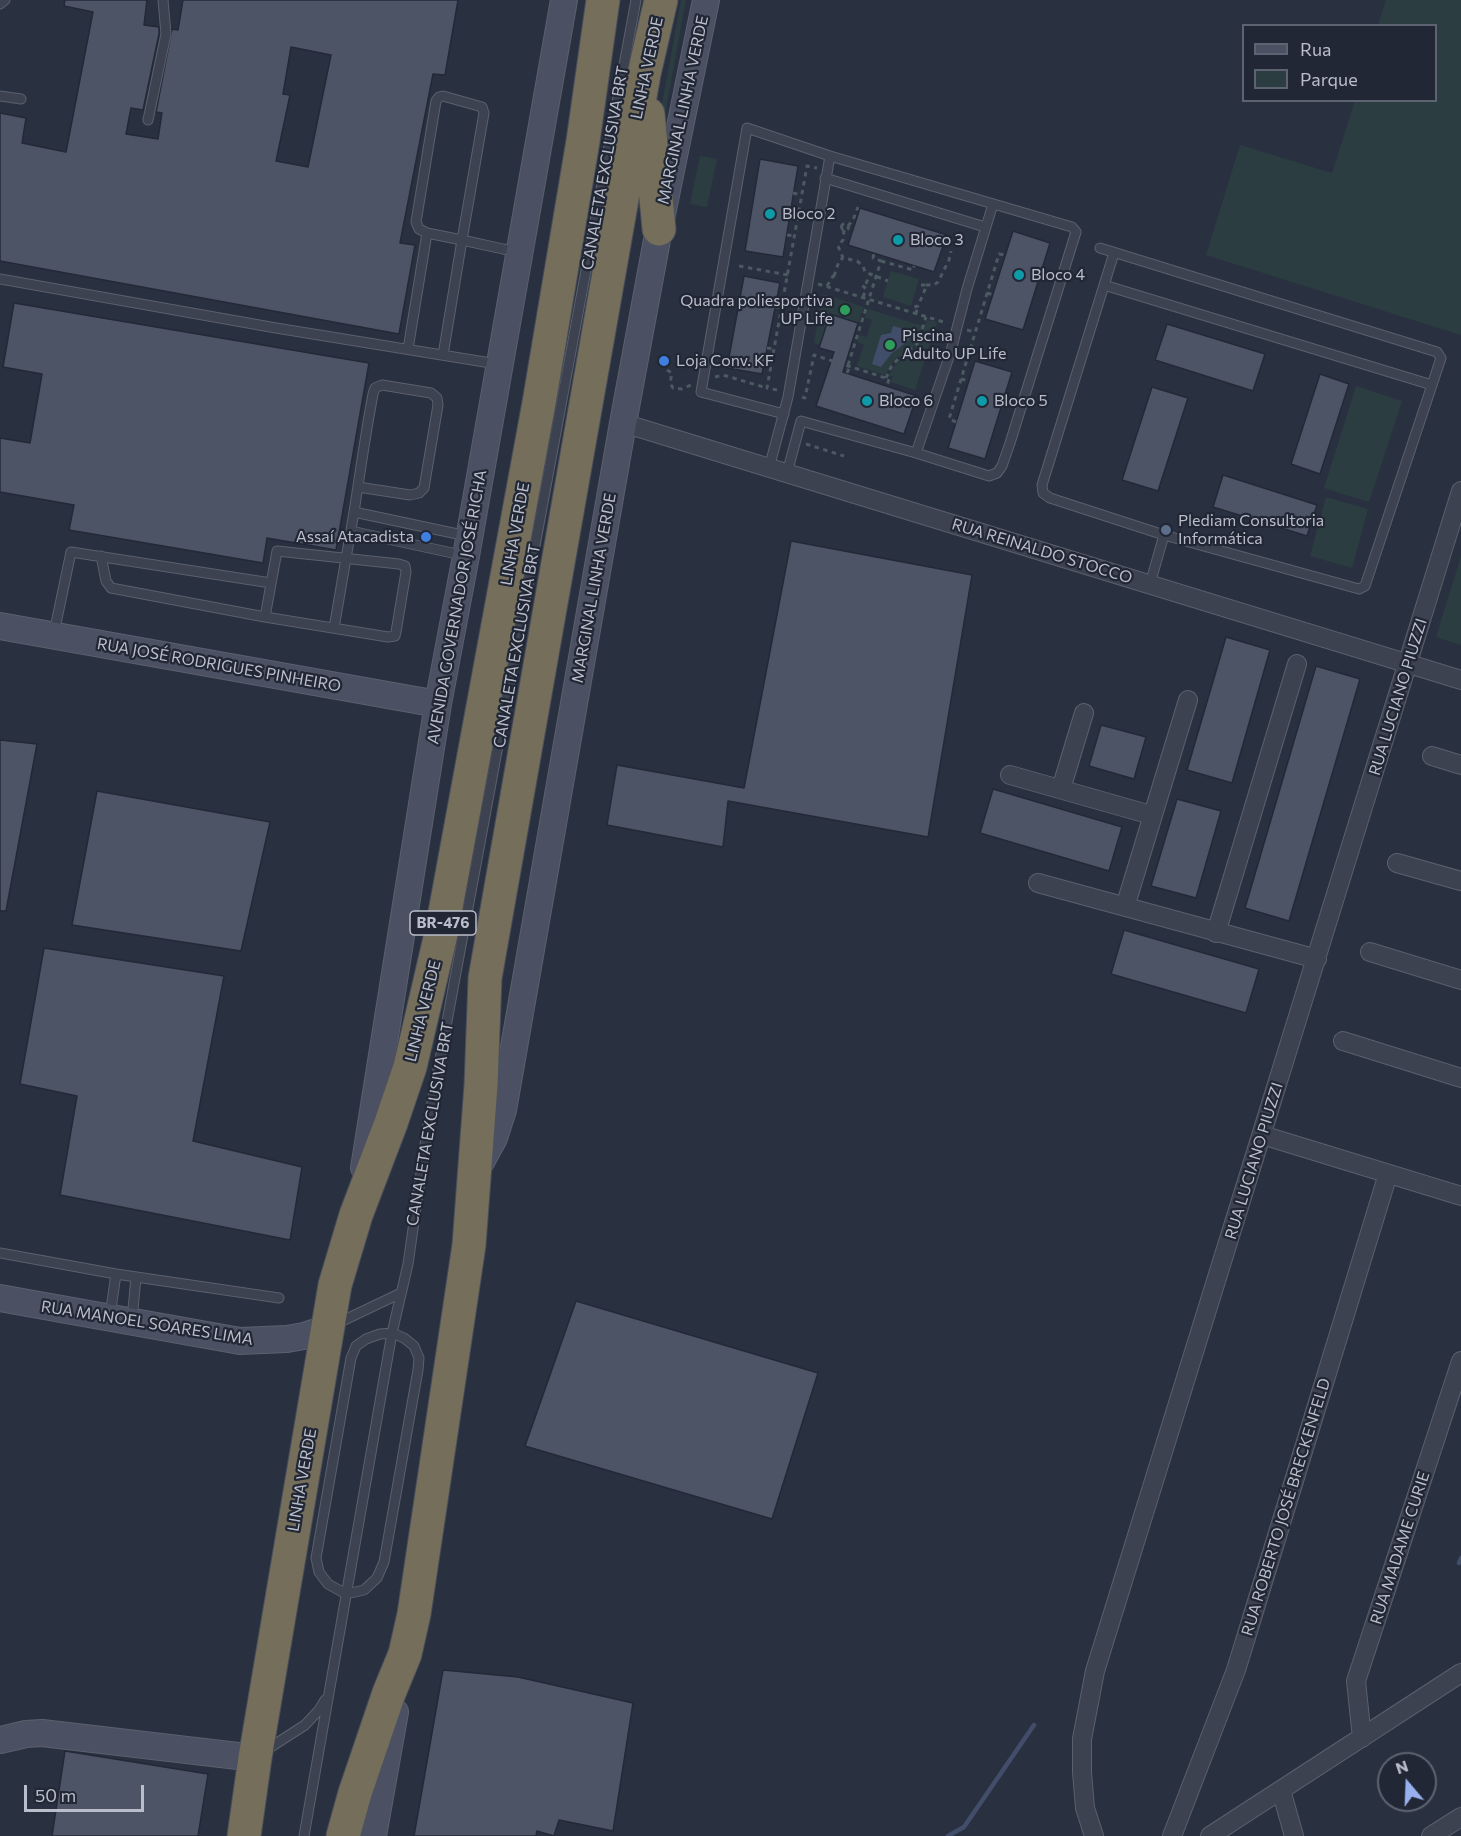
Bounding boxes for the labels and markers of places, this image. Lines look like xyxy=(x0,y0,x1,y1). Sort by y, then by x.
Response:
place label: Bloco 2 xyxy=(782,204,835,224)
marker: Bloco 2 xyxy=(763,207,777,221)
place label: Bloco 3 xyxy=(910,230,964,250)
marker: Bloco 3 xyxy=(891,233,905,247)
place label: Bloco 4 xyxy=(1031,265,1085,285)
marker: Bloco 4 xyxy=(1012,268,1026,282)
place label: Quadra poliesportiva UP Life xyxy=(680,291,833,329)
marker: Quadra poliesportiva UP Life xyxy=(838,303,852,317)
place label: Piscina Adulto UP Life xyxy=(902,326,1006,364)
marker: Piscina Adulto UP Life xyxy=(883,338,897,352)
place label: Loja Conv. KF xyxy=(676,351,774,371)
marker: Loja Conv. KF xyxy=(657,354,671,368)
place label: Bloco 6 xyxy=(879,391,933,411)
place label: Bloco 5 xyxy=(994,391,1048,411)
marker: Bloco 6 xyxy=(860,394,874,408)
marker: Bloco 5 xyxy=(975,394,989,408)
place label: Plediam Consultoria Informática xyxy=(1178,511,1324,549)
marker: Plediam Consultoria Informática xyxy=(1159,523,1173,537)
place label: Assaí Atacadista xyxy=(296,527,414,547)
marker: Assaí Atacadista xyxy=(419,530,433,544)

